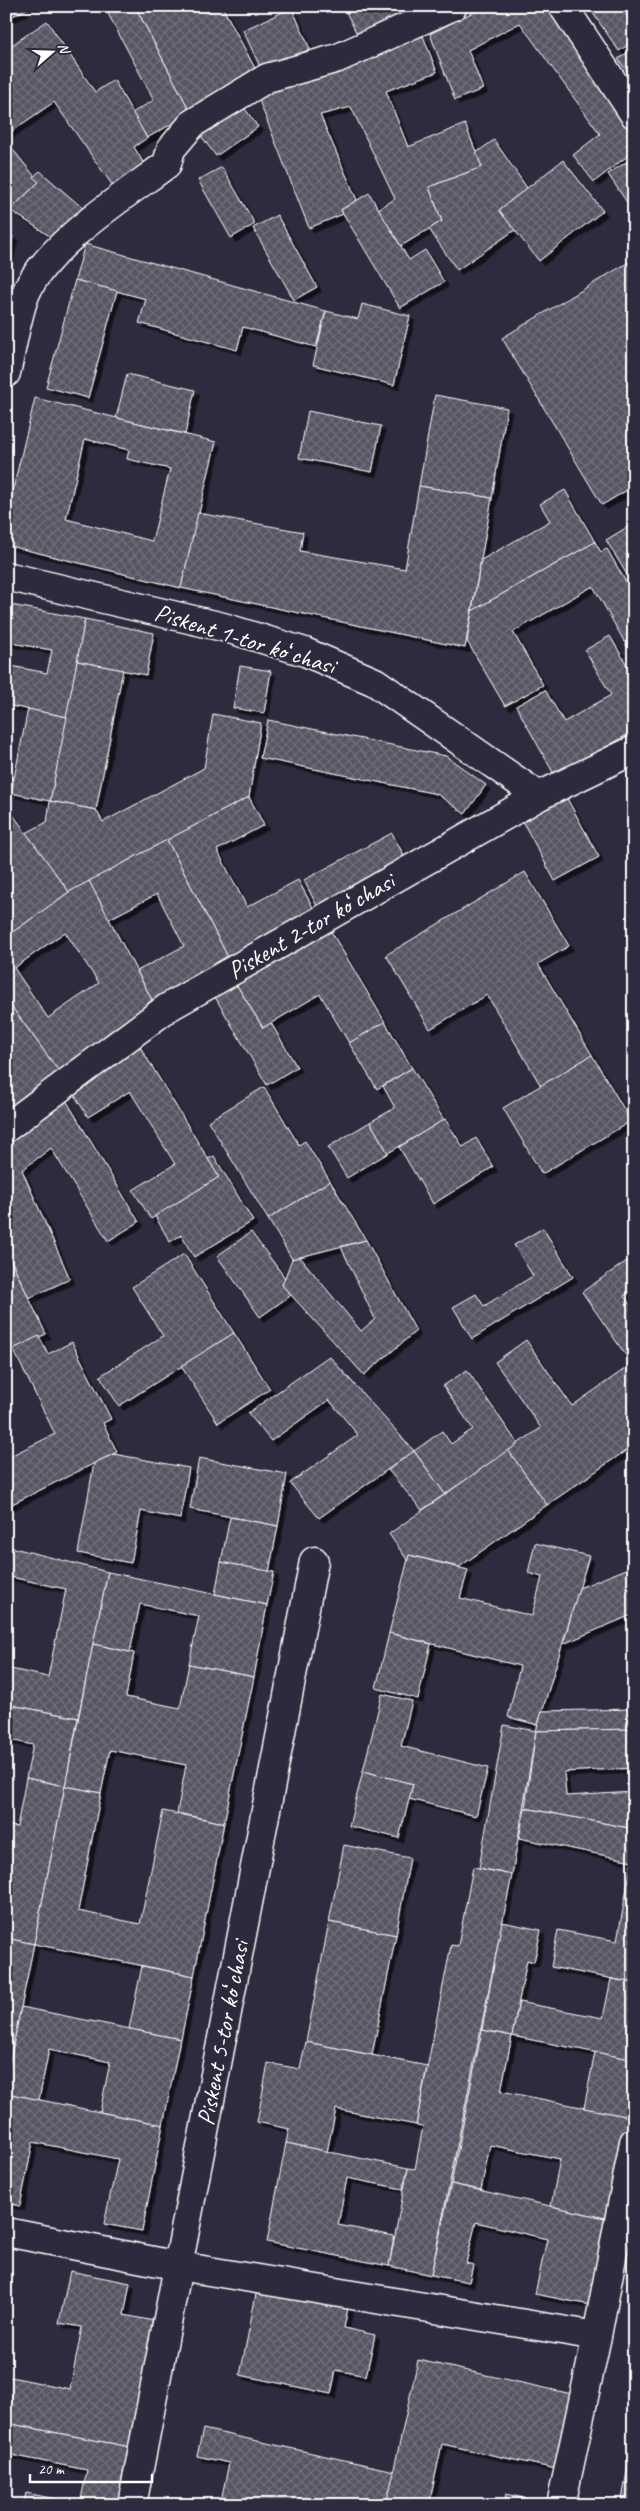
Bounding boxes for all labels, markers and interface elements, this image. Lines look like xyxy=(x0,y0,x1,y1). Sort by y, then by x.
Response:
north arrow xyxy=(28,28,78,78)
text: N xyxy=(54,41,74,57)
street label: Piskent 1-tor koʻchasi xyxy=(151,596,342,683)
street label: Piskent 2-tor koʻchasi xyxy=(222,864,403,987)
street label: Piskent 5-tor koʻchasi xyxy=(189,1935,257,2128)
scale bar xyxy=(30,2451,152,2483)
text: 20 m xyxy=(38,2460,65,2479)

